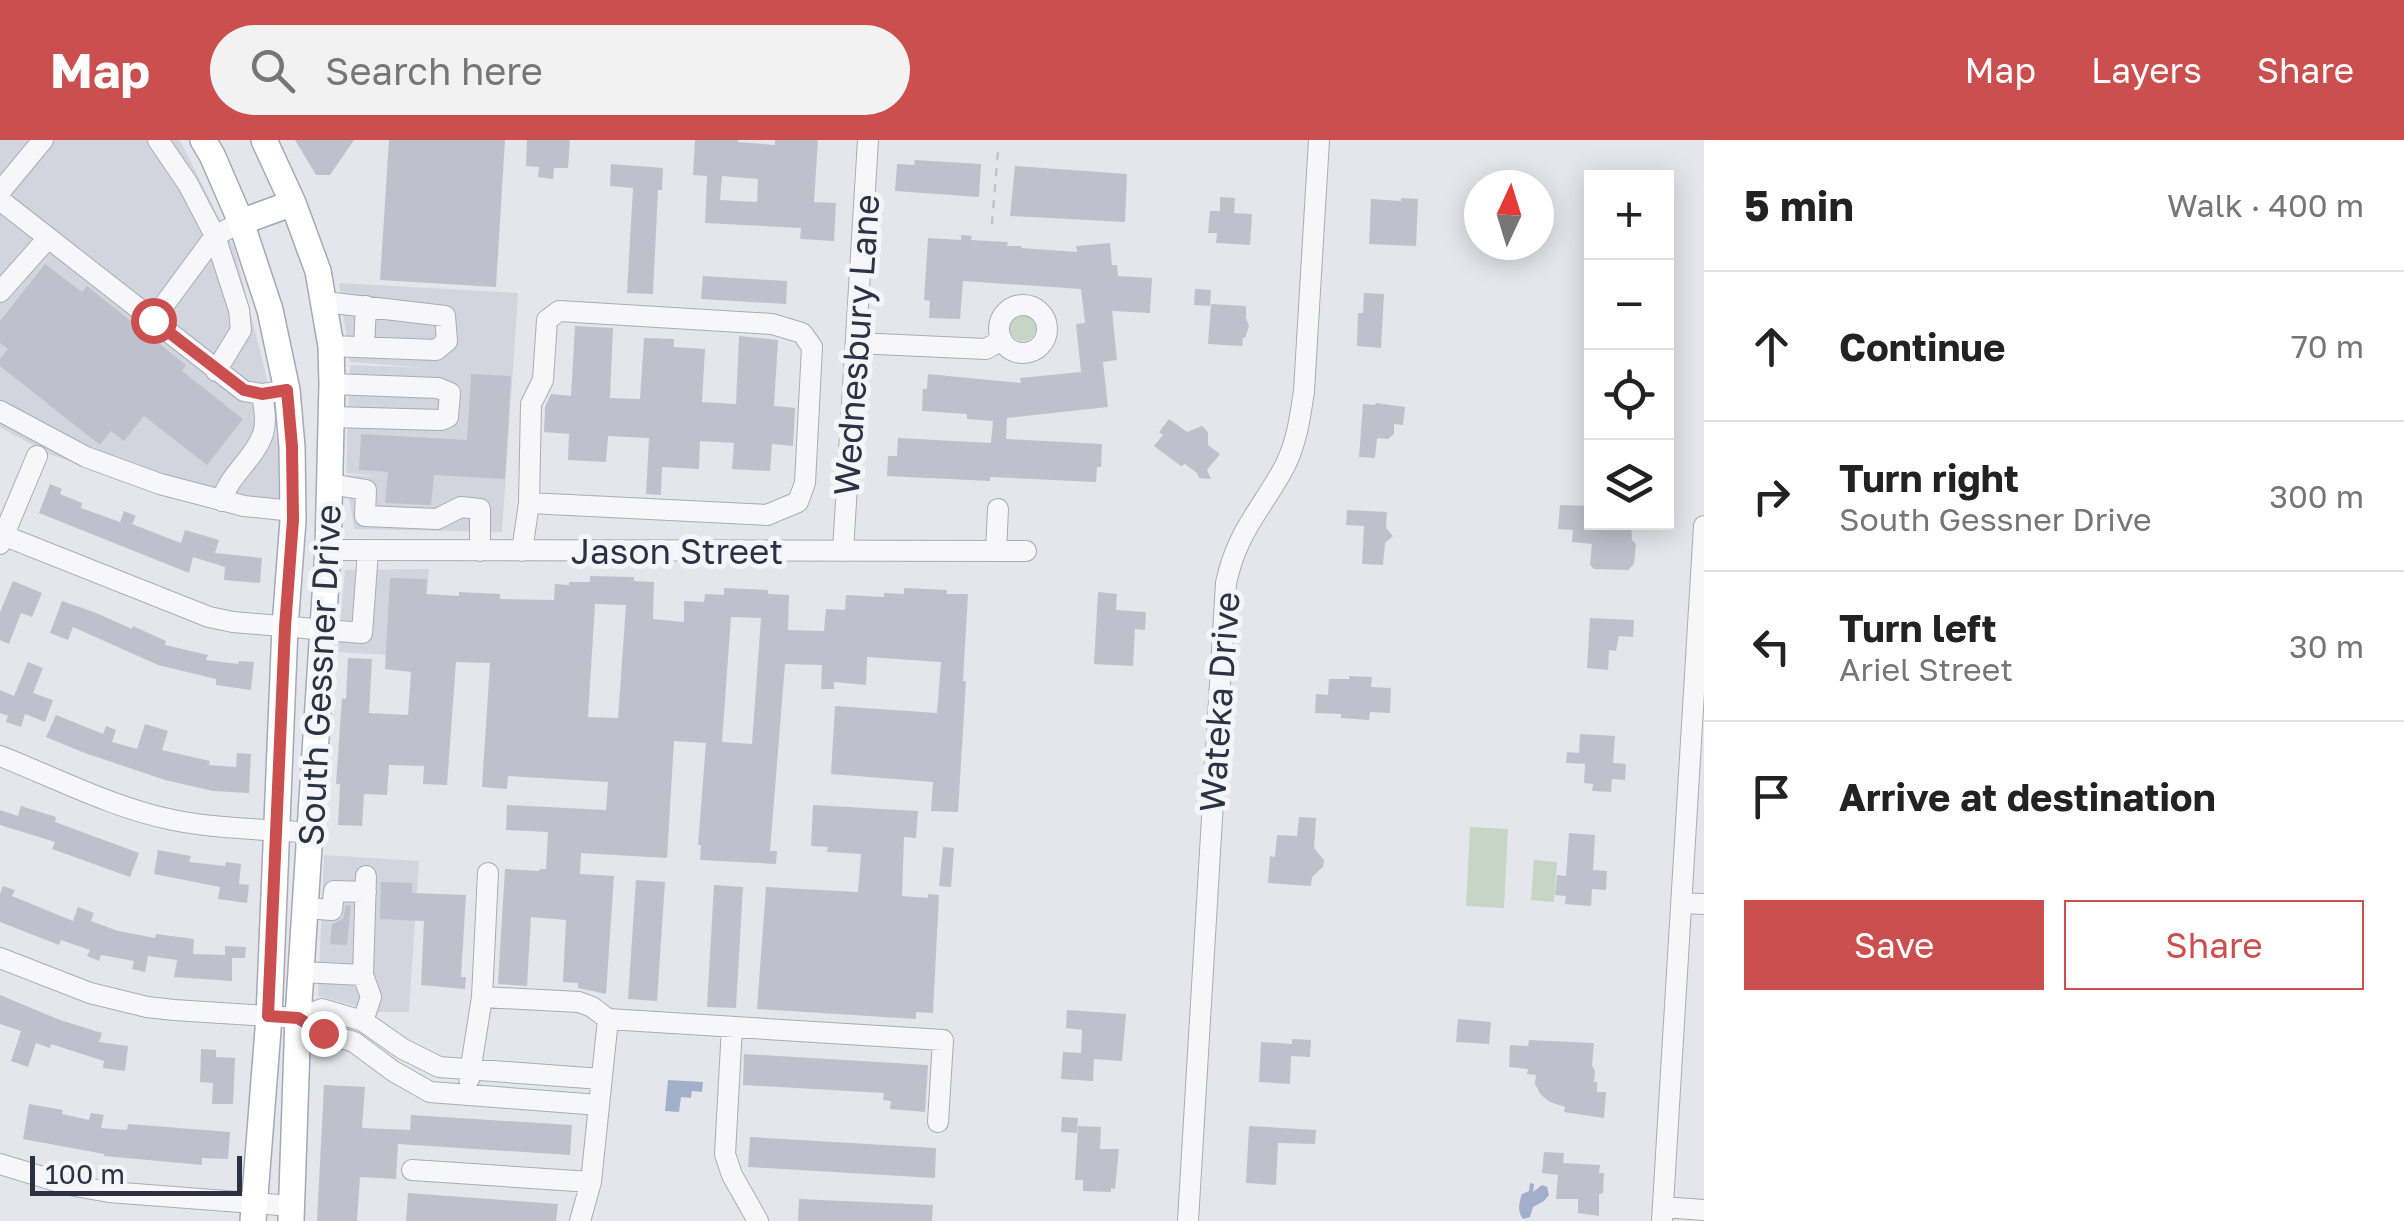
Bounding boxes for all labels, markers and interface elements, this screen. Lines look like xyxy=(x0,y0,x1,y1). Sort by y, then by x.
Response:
search box xyxy=(210,25,910,115)
text: Map xyxy=(50,41,150,99)
icon: search xyxy=(245,43,300,98)
text: Search here xyxy=(325,48,543,93)
text: Map xyxy=(1965,49,2036,91)
text: Layers xyxy=(2091,49,2202,91)
text: Share xyxy=(2257,49,2354,91)
north arrow xyxy=(1464,170,1554,260)
map controls xyxy=(1584,170,1674,530)
button: + xyxy=(1584,170,1674,260)
text: 5 min xyxy=(1744,180,1854,230)
text: Walk · 400 m xyxy=(2167,186,2364,224)
street label: Wednesbury Lane xyxy=(825,193,887,497)
button: − xyxy=(1584,260,1674,350)
route start xyxy=(131,298,177,344)
icon: ahead xyxy=(1744,319,1799,374)
text: Continue xyxy=(1839,324,2005,369)
text: 70 m xyxy=(2291,327,2364,365)
button: locate xyxy=(1584,350,1674,440)
button: layers xyxy=(1584,440,1674,530)
text: Turn right xyxy=(1839,455,2019,500)
icon: right xyxy=(1744,469,1799,524)
text: 300 m xyxy=(2269,477,2364,515)
text: South Gessner Drive xyxy=(1839,500,2152,538)
street label: South Gessner Drive xyxy=(289,503,349,847)
street label: Jason Street xyxy=(571,530,783,572)
street label: Wateka Drive xyxy=(1190,590,1248,814)
text: Turn left xyxy=(1839,605,1997,650)
icon: left xyxy=(1744,619,1799,674)
text: 30 m xyxy=(2289,627,2364,665)
text: Ariel Street xyxy=(1839,650,2013,688)
icon: arrive xyxy=(1744,769,1799,824)
text: Arrive at destination xyxy=(1839,774,2216,819)
button: Save xyxy=(1744,900,2044,990)
button: Share xyxy=(2064,900,2364,990)
route end xyxy=(301,1011,347,1057)
scale bar xyxy=(30,1151,242,1196)
text: 100 m xyxy=(45,1157,125,1190)

